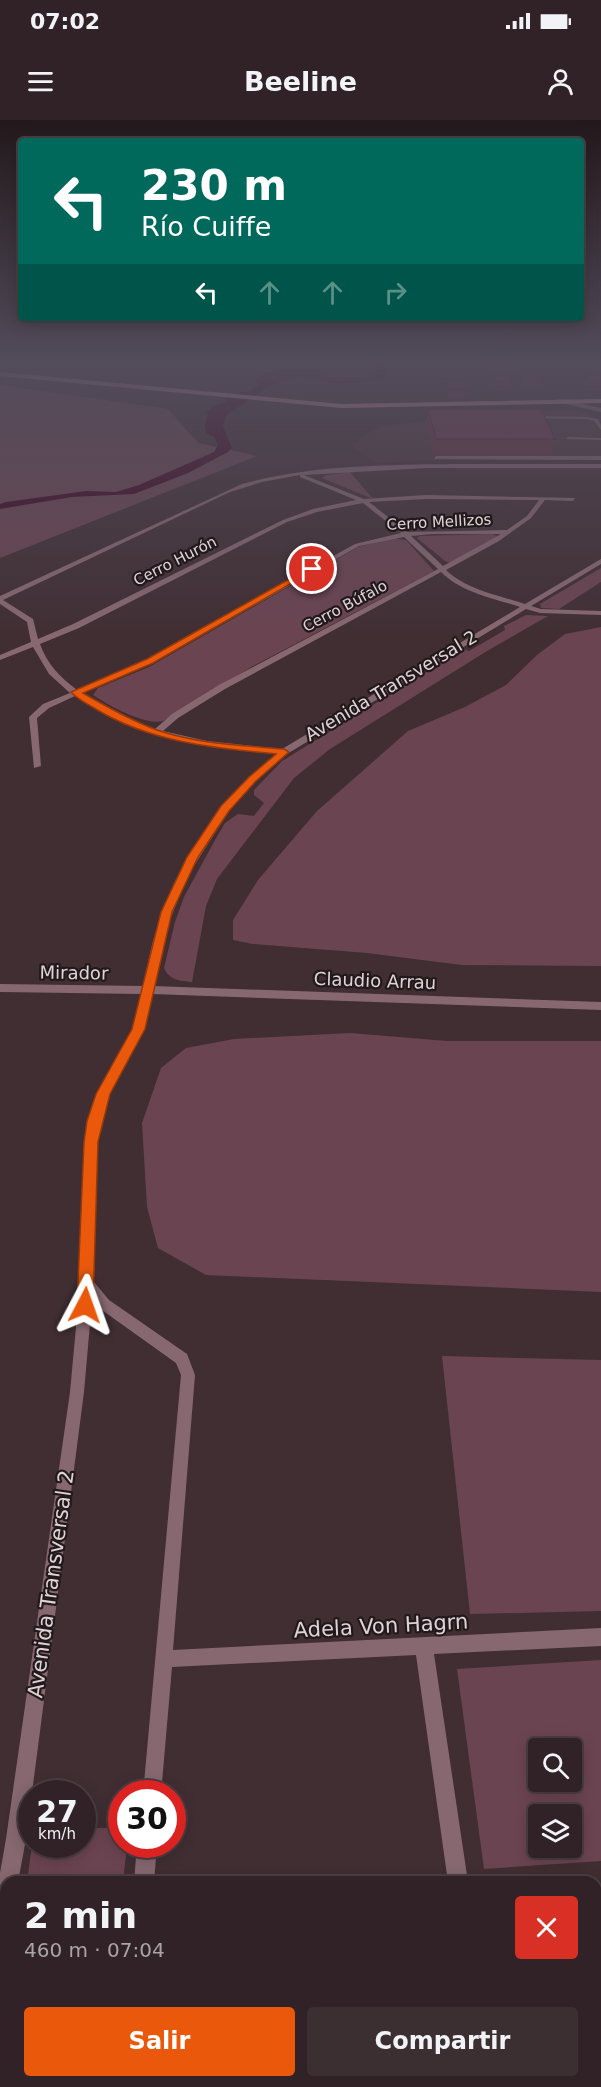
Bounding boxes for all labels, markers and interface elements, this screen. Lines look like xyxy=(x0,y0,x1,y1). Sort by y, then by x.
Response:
text: 07:02 xyxy=(30,9,100,34)
icon: menu xyxy=(24,65,57,98)
icon: person xyxy=(544,65,577,98)
text: Beeline xyxy=(244,66,357,97)
text: 230 m xyxy=(141,161,287,210)
icon: left xyxy=(42,162,120,240)
text: Río Cuiffe xyxy=(141,211,271,242)
icon: left xyxy=(190,276,223,309)
icon: ahead xyxy=(253,276,286,309)
icon: ahead xyxy=(316,276,349,309)
icon: right xyxy=(379,276,412,309)
street label: Cerro Mellizos xyxy=(386,510,492,534)
street label: Cerro Hurón xyxy=(131,532,219,590)
pin xyxy=(286,543,337,594)
icon: arrive xyxy=(295,552,328,585)
street label: Cerro Búfalo xyxy=(300,576,390,636)
street label: Avenida Transversal 2 xyxy=(301,626,481,745)
street label: Mirador xyxy=(39,961,109,984)
street label: Claudio Arrau xyxy=(313,968,437,993)
position arrow xyxy=(53,1273,117,1337)
street label: Avenida Transversal 2 xyxy=(23,1469,79,1699)
street label: Adela Von Hagrn xyxy=(293,1609,469,1643)
map controls xyxy=(528,1738,582,1858)
button: search xyxy=(528,1738,582,1792)
speed limit sign: 30 xyxy=(108,1780,186,1858)
text: 27 xyxy=(36,1794,78,1829)
button: layers xyxy=(528,1804,582,1858)
text: km/h xyxy=(38,1825,76,1843)
text: 2 min xyxy=(24,1895,137,1936)
button: close xyxy=(515,1896,578,1959)
text: 460 m · 07:04 xyxy=(24,1938,165,1962)
button: Salir xyxy=(24,2007,295,2076)
button: Compartir xyxy=(307,2007,578,2076)

